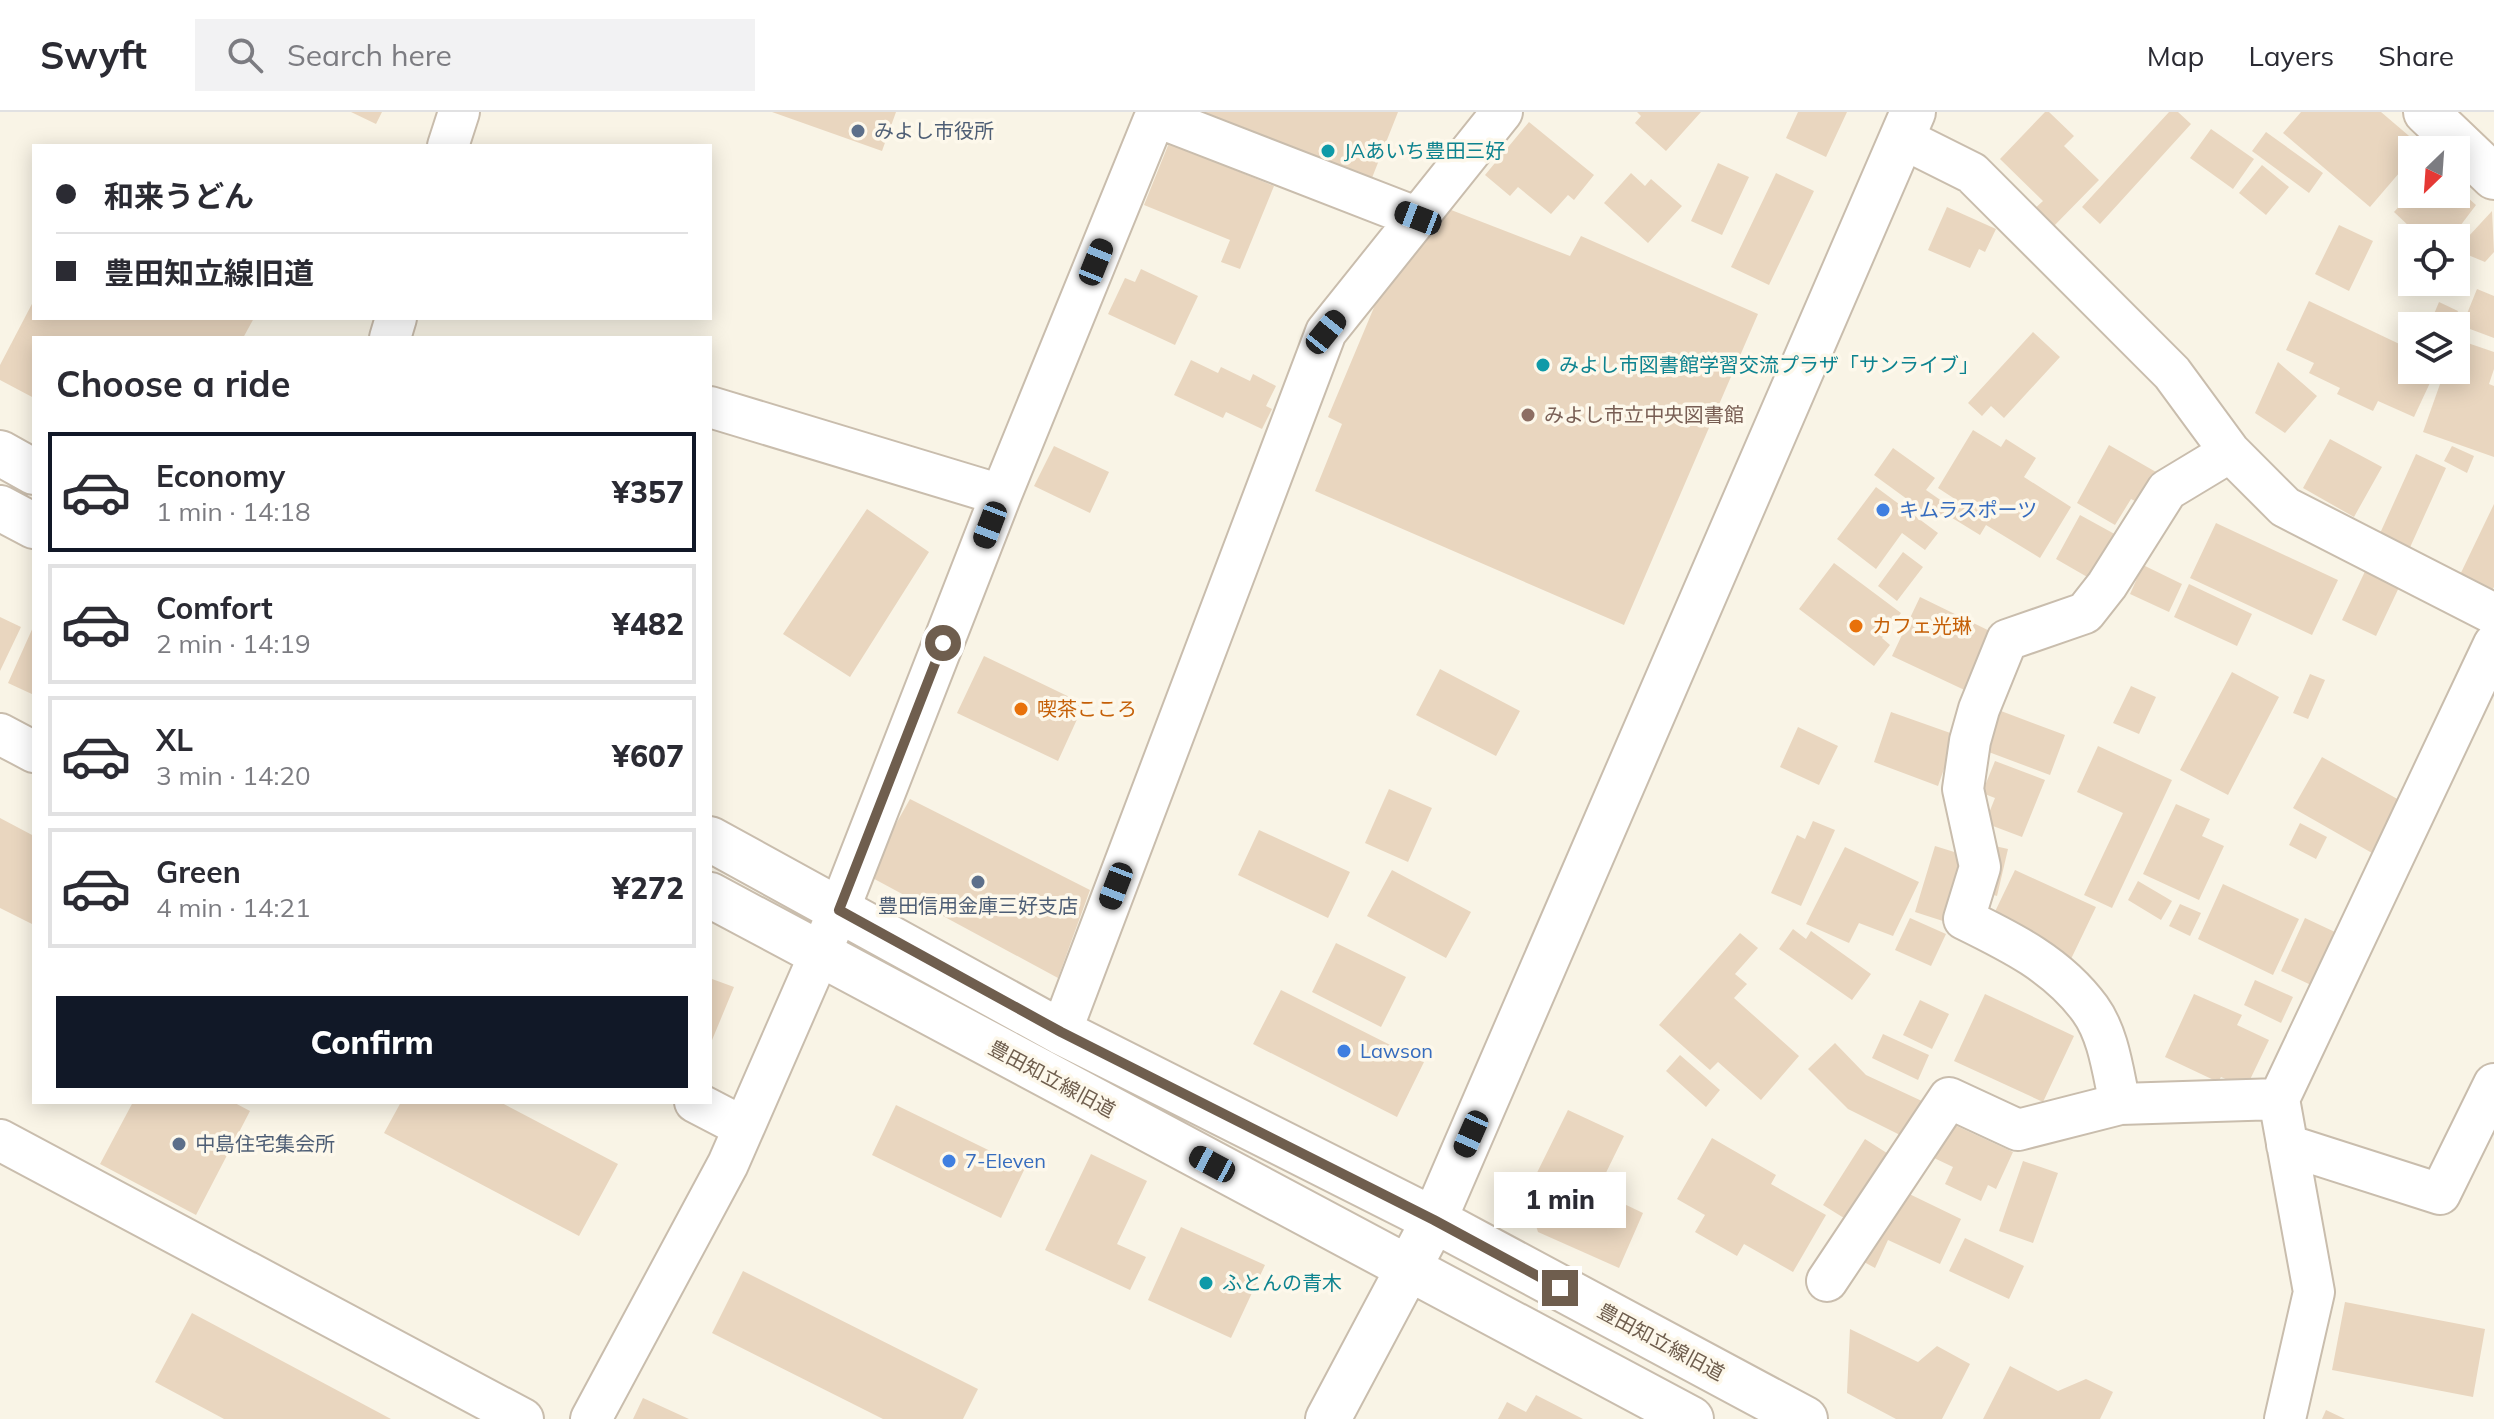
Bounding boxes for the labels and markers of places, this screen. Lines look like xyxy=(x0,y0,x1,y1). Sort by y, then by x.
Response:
place label: みよし市役所 xyxy=(874,118,994,143)
marker: みよし市役所 xyxy=(849,122,867,140)
place label: JAあいち豊田三好 xyxy=(1344,138,1505,163)
marker: JAあいち豊田三好 xyxy=(1319,142,1337,160)
place label: みよし市図書館学習交流プラザ「サンライブ」 xyxy=(1559,352,1979,377)
marker: みよし市図書館学習交流プラザ「サンライブ」 xyxy=(1534,356,1552,374)
place label: みよし市立中央図書館 xyxy=(1544,402,1744,427)
marker: みよし市立中央図書館 xyxy=(1519,406,1537,424)
place label: キムラスポーツ xyxy=(1899,497,2037,522)
marker: キムラスポーツ xyxy=(1874,501,1892,519)
place label: カフェ光琳 xyxy=(1872,613,1972,638)
marker: カフェ光琳 xyxy=(1847,617,1865,635)
place label: 喫茶こころ xyxy=(1037,696,1137,721)
marker: 喫茶こころ xyxy=(1012,700,1030,718)
marker: 豊田信用金庫三好支店 xyxy=(969,873,987,891)
place label: 豊田信用金庫三好支店 xyxy=(878,893,1078,918)
place label: Lawson xyxy=(1360,1038,1433,1063)
marker: Lawson xyxy=(1335,1042,1353,1060)
place label: 中島住宅集会所 xyxy=(195,1131,335,1156)
marker: 中島住宅集会所 xyxy=(170,1135,188,1153)
place label: 7-Eleven xyxy=(965,1148,1046,1173)
marker: 7-Eleven xyxy=(940,1152,958,1170)
place label: ふとんの青木 xyxy=(1222,1270,1342,1295)
marker: ふとんの青木 xyxy=(1197,1274,1215,1292)

